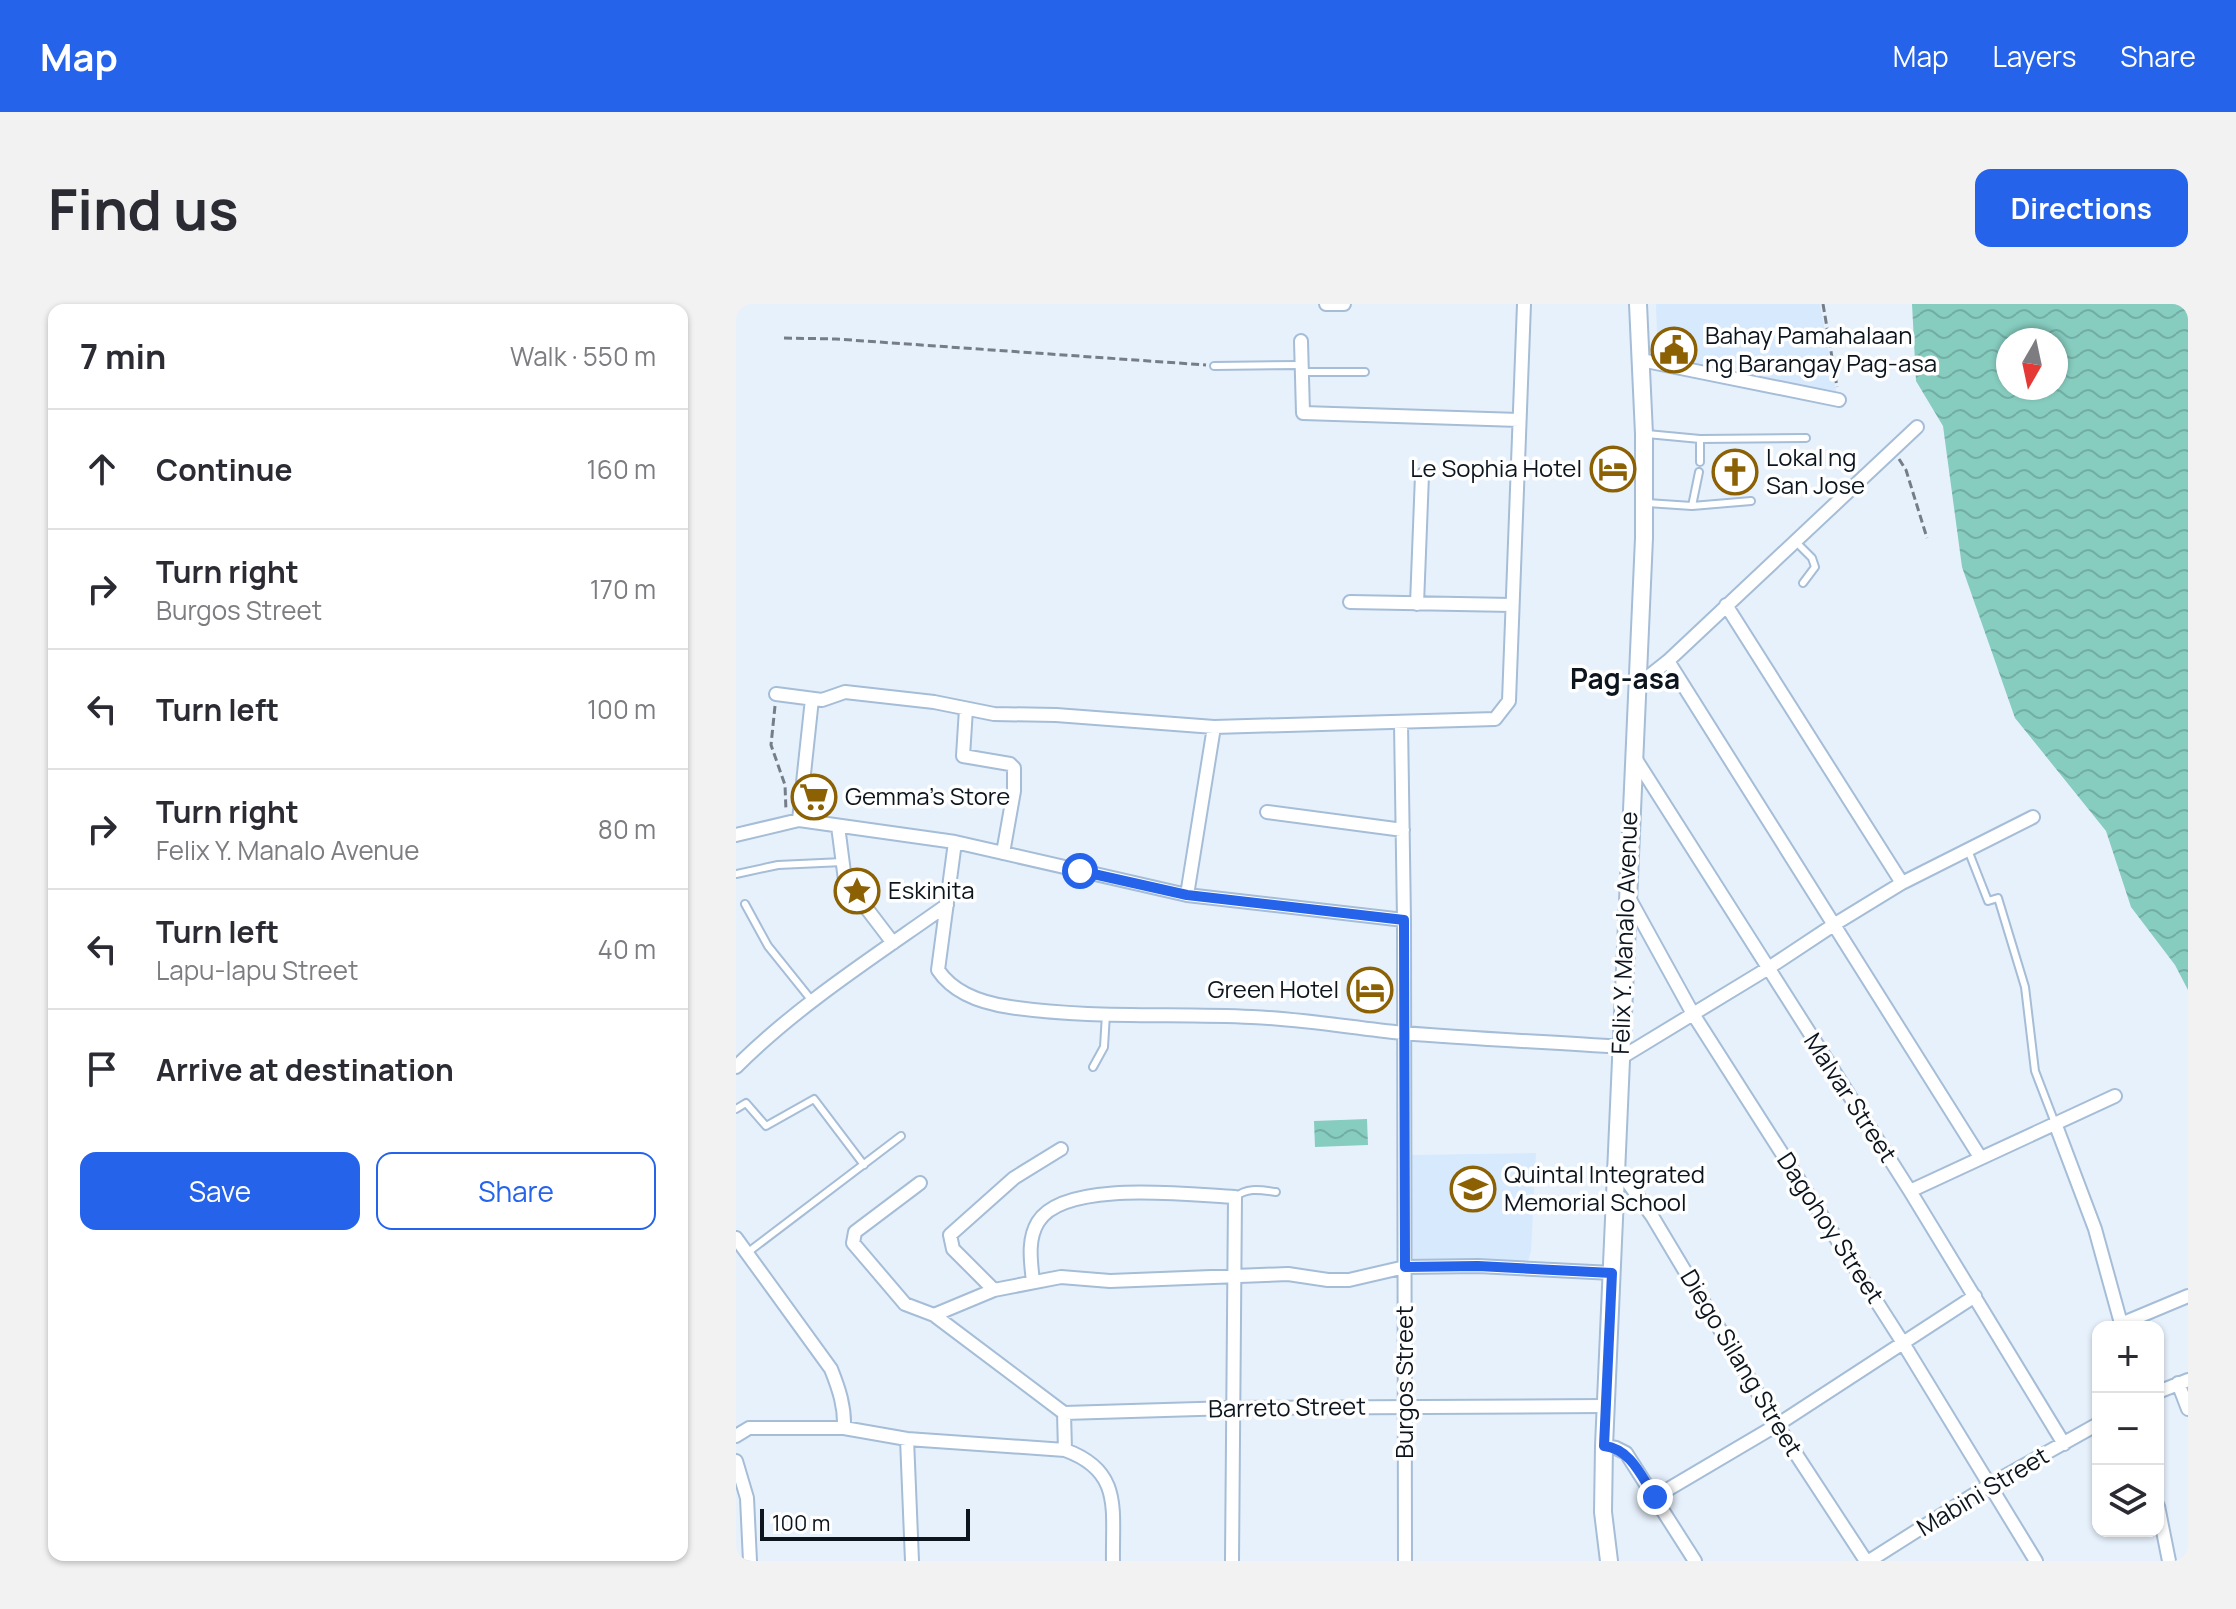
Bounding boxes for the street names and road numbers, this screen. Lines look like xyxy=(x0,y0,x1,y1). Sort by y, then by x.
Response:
street label: Felix Y. Manalo Avenue xyxy=(1603,811,1644,1055)
street label: Malvar Street xyxy=(1797,1026,1905,1168)
street label: Dagohoy Street xyxy=(1770,1145,1892,1309)
street label: Diego Silang Street xyxy=(1674,1263,1811,1462)
street label: Burgos Street xyxy=(1387,1305,1420,1459)
street label: Barreto Street xyxy=(1208,1389,1366,1424)
street label: Mabini Street xyxy=(1910,1438,2054,1543)

